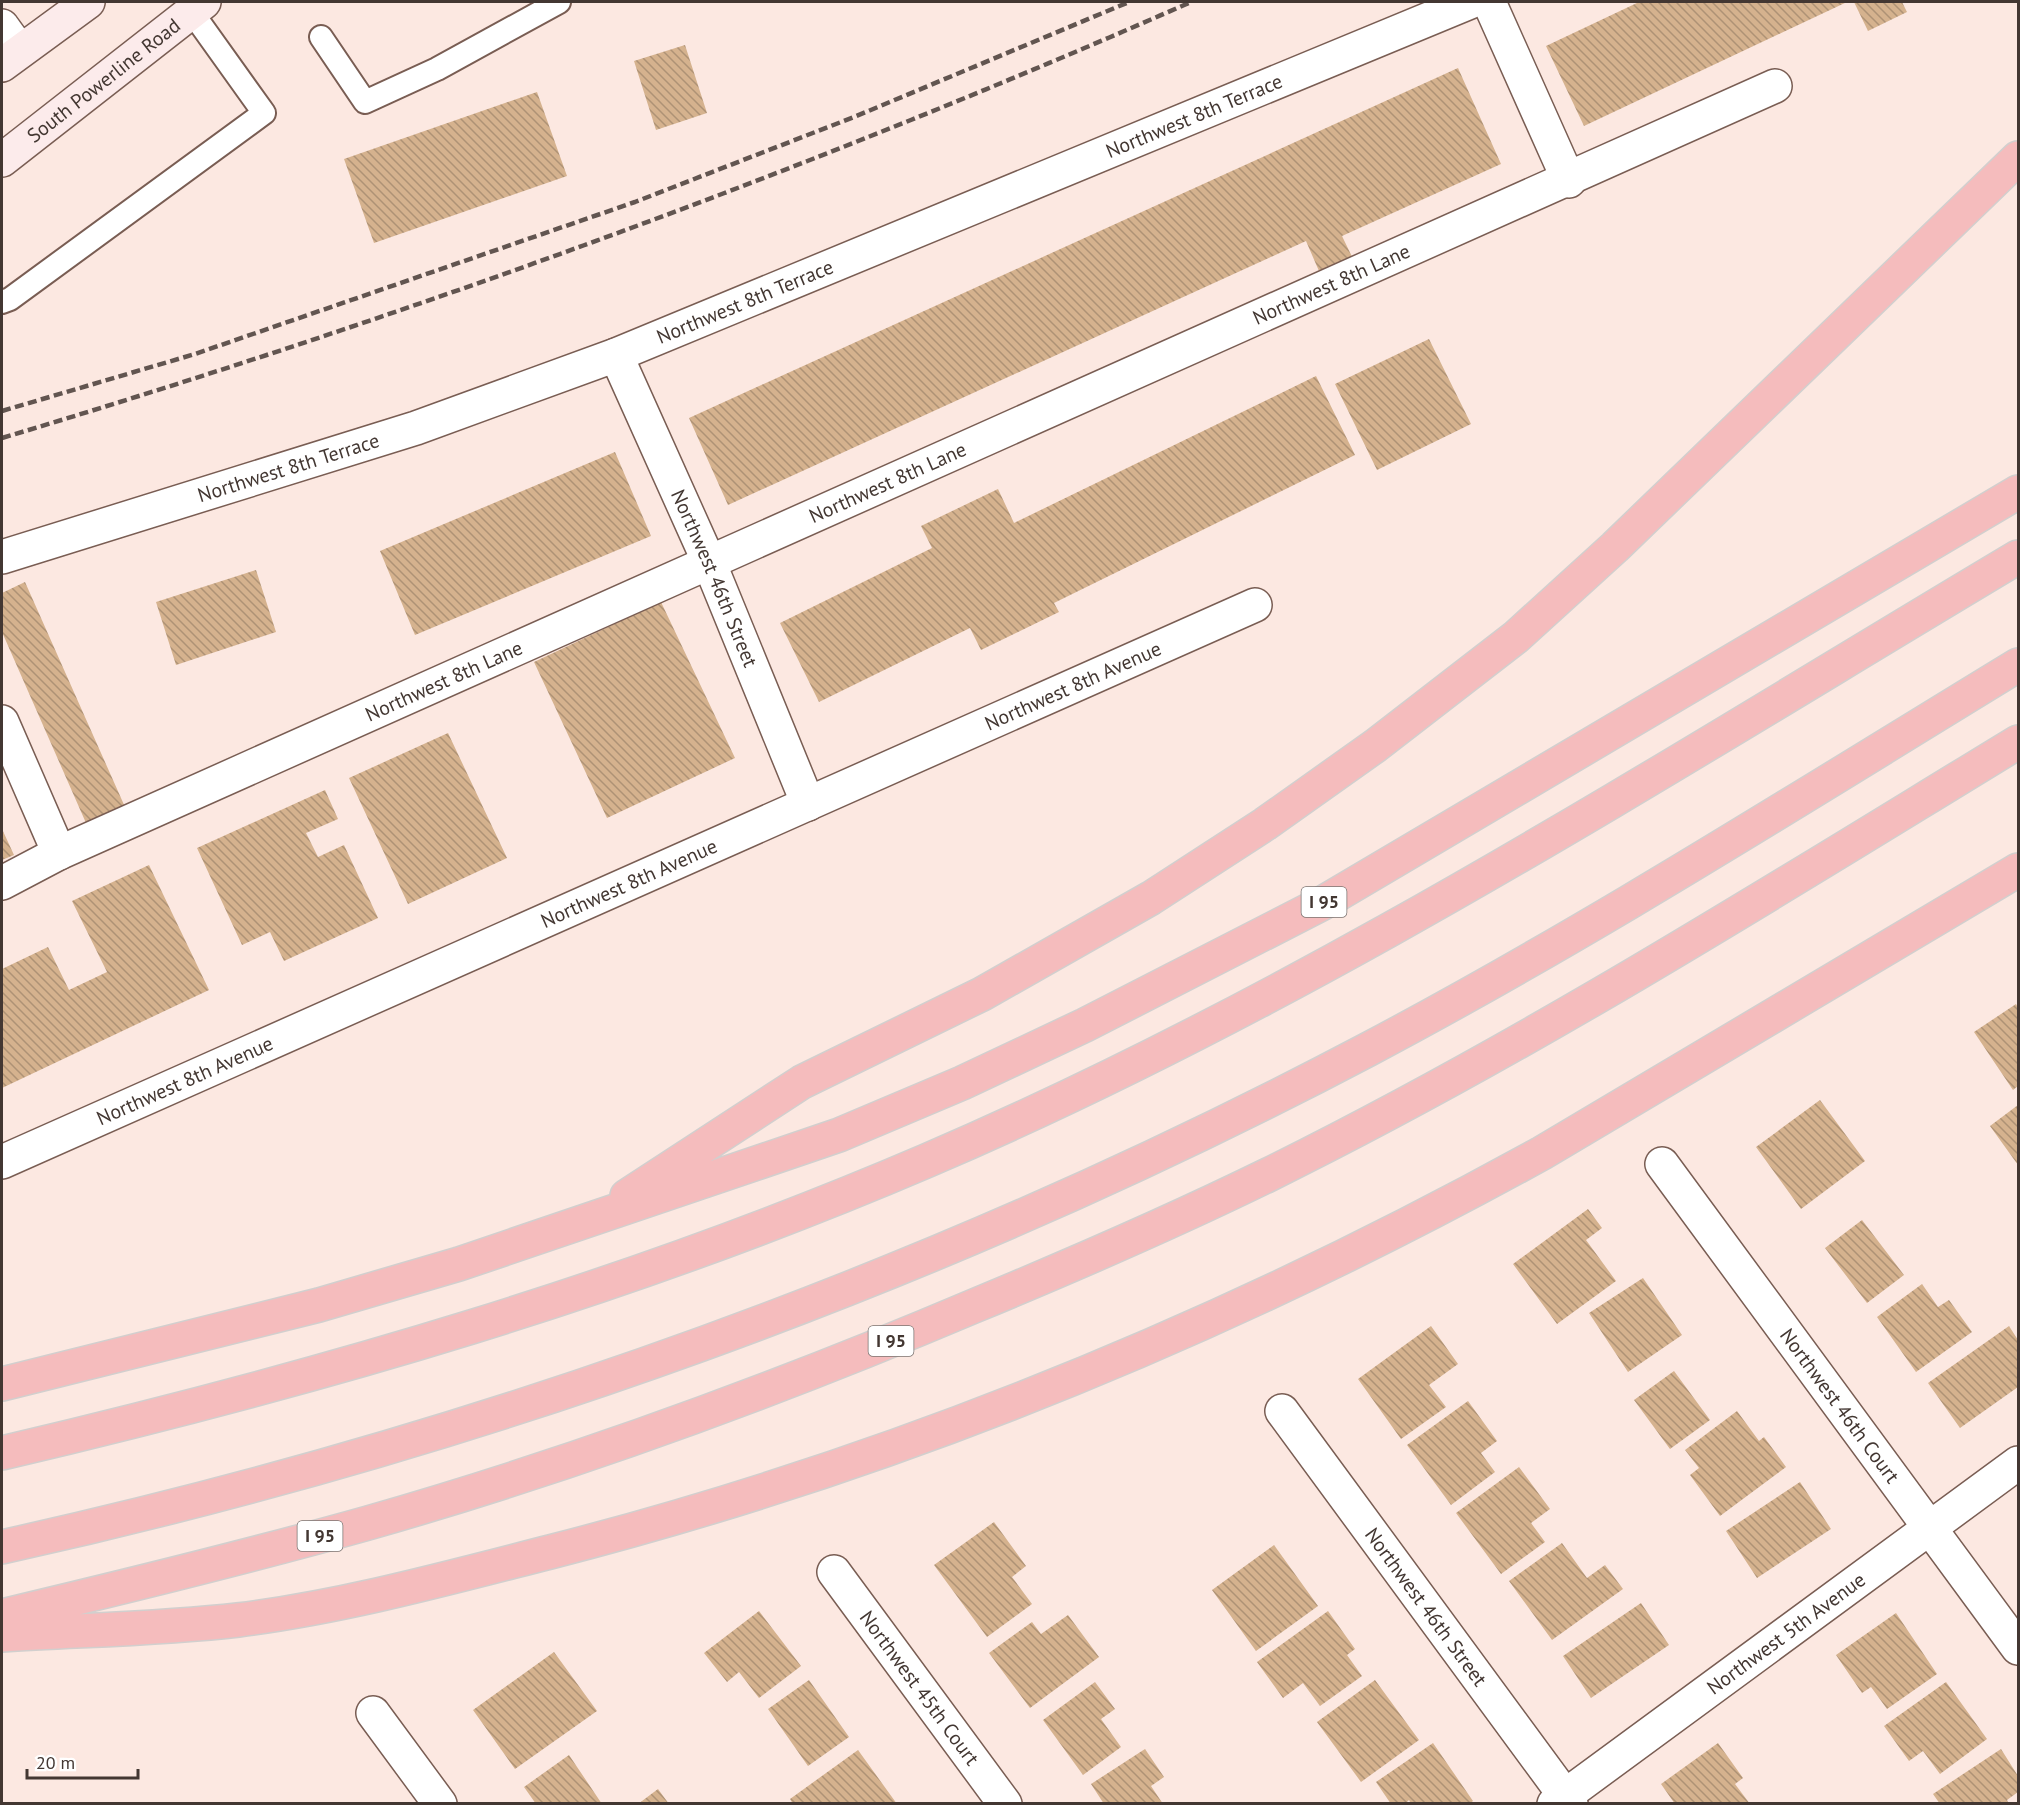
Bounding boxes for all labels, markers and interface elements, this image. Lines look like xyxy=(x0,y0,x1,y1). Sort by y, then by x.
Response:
street label: South Powerline Road xyxy=(22,12,186,149)
street label: Northwest 8th Terrace xyxy=(1102,68,1286,164)
street label: Northwest 8th Lane xyxy=(1249,238,1414,331)
street label: Northwest 8th Terrace xyxy=(653,254,837,350)
street label: Northwest 8th Terrace xyxy=(194,427,382,508)
street label: Northwest 8th Lane xyxy=(805,436,970,529)
street label: Northwest 46th Street xyxy=(665,485,764,671)
street label: Northwest 8th Lane xyxy=(361,635,527,727)
street label: Northwest 8th Avenue xyxy=(981,635,1165,736)
street label: Northwest 8th Avenue xyxy=(537,833,721,934)
road number: I 95 xyxy=(1302,887,1346,917)
street label: Northwest 8th Avenue xyxy=(92,1030,277,1131)
street label: Northwest 46th Court xyxy=(1774,1323,1905,1488)
road number: I 95 xyxy=(868,1326,914,1356)
road number: I 95 xyxy=(298,1521,342,1551)
street label: Northwest 46th Street xyxy=(1359,1522,1493,1691)
street label: Northwest 5th Avenue xyxy=(1702,1567,1870,1700)
street label: Northwest 45th Court xyxy=(854,1605,985,1771)
scale bar xyxy=(27,1742,138,1780)
text: 20 m xyxy=(36,1751,75,1774)

